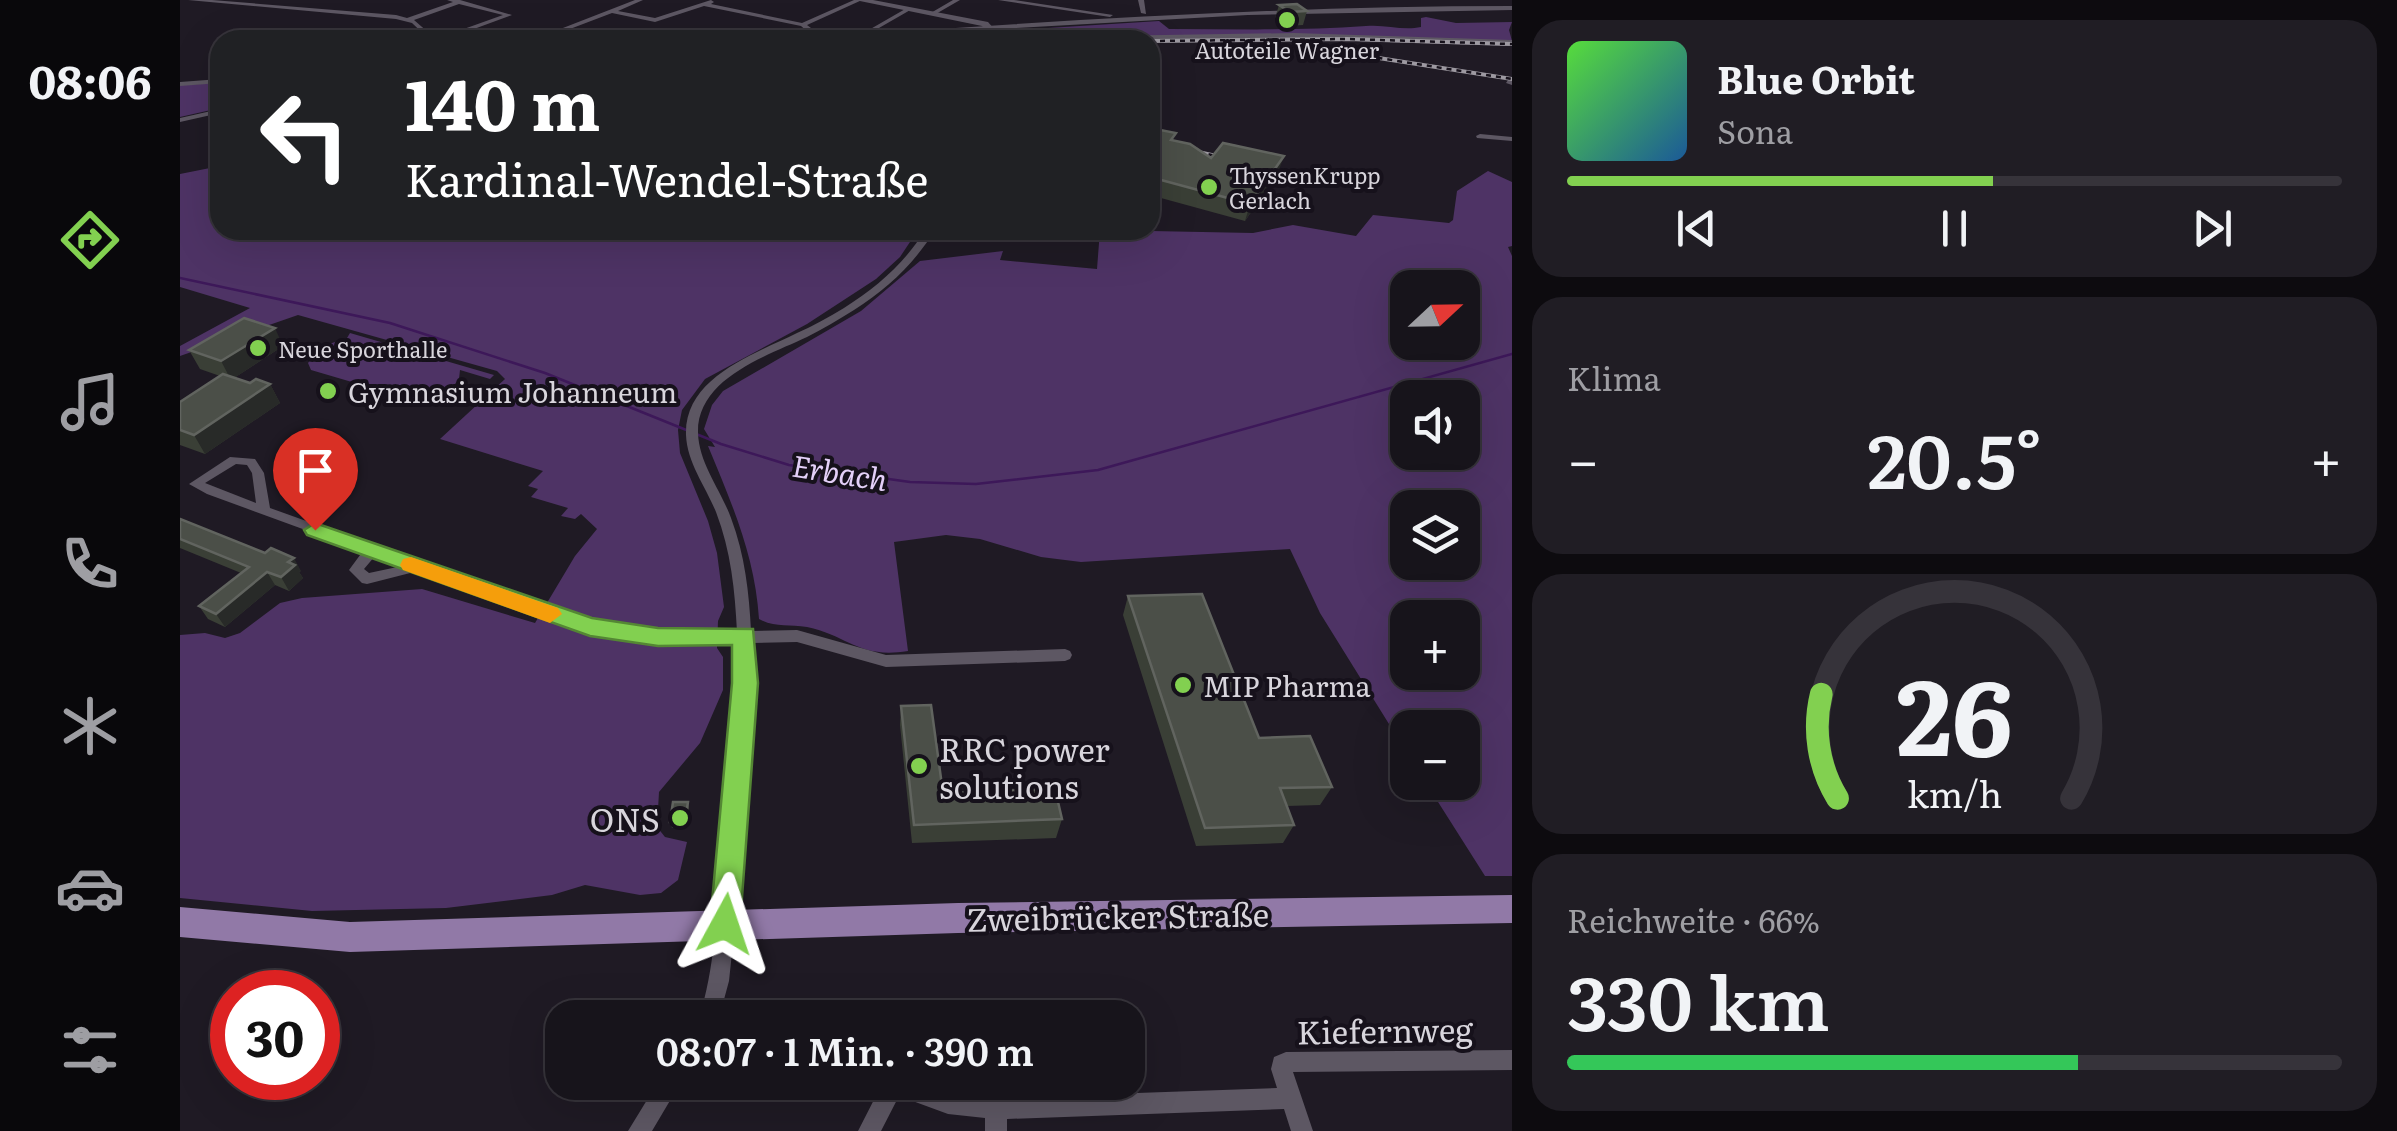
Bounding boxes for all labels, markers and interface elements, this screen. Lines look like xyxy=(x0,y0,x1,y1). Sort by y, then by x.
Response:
marker: Autoteile Wagner xyxy=(1276,9,1298,31)
place label: Autoteile Wagner xyxy=(1195,33,1380,66)
text: 08:06 xyxy=(28,46,152,113)
text: 140 m xyxy=(405,49,600,153)
text: Blue Orbit xyxy=(1717,49,1915,106)
icon: left xyxy=(240,70,370,200)
text: Sona xyxy=(1717,106,1793,154)
text: Kardinal-Wendel-Straße xyxy=(405,144,929,211)
place label: ThyssenKrupp Gerlach xyxy=(1229,158,1381,216)
marker: ThyssenKrupp Gerlach xyxy=(1198,176,1220,198)
icon: previous xyxy=(1669,201,1724,256)
icon: pause xyxy=(1927,201,1982,256)
icon: next xyxy=(2185,201,2240,256)
icon: directions xyxy=(55,205,125,275)
north arrow xyxy=(1390,270,1480,360)
map controls xyxy=(1390,270,1480,800)
place label: Neue Sporthalle xyxy=(278,332,447,365)
marker: Neue Sporthalle xyxy=(247,337,269,359)
text: Klima xyxy=(1567,353,1661,401)
icon: music xyxy=(55,367,125,437)
place label: Gymnasium Johanneum xyxy=(348,370,677,412)
marker: Gymnasium Johanneum xyxy=(317,380,339,402)
button: sound xyxy=(1390,380,1480,470)
text: 20.5° xyxy=(1867,401,2042,512)
text: − xyxy=(1567,416,1599,498)
text: + xyxy=(2310,416,2342,498)
pin xyxy=(273,428,358,531)
water label: Erbach xyxy=(789,442,891,500)
icon: arrive xyxy=(288,443,343,498)
button: layers xyxy=(1390,490,1480,580)
icon: phone xyxy=(55,529,125,599)
button: + xyxy=(1390,600,1480,690)
text: 26 xyxy=(1896,634,2013,788)
place label: MIP Pharma xyxy=(1203,664,1371,706)
marker: MIP Pharma xyxy=(1172,674,1194,696)
icon: climate xyxy=(55,691,125,761)
button: − xyxy=(1390,710,1480,800)
place label: RRC power solutions xyxy=(939,724,1110,809)
marker: RRC power solutions xyxy=(908,755,930,777)
text: km/h xyxy=(1907,766,2002,819)
place label: ONS xyxy=(590,794,660,842)
marker: ONS xyxy=(669,807,691,829)
icon: car xyxy=(55,853,125,923)
position arrow xyxy=(673,872,777,976)
street label: Zweibrücker Straße xyxy=(966,888,1270,942)
text: Reichweite · 66% xyxy=(1567,895,1820,943)
text: 330 km xyxy=(1567,943,1830,1054)
speed limit sign: 30 xyxy=(210,970,340,1100)
street label: Kiefernweg xyxy=(1296,1003,1474,1055)
icon: filters xyxy=(55,1015,125,1085)
text: 08:07 · 1 Min. · 390 m xyxy=(656,1021,1034,1078)

